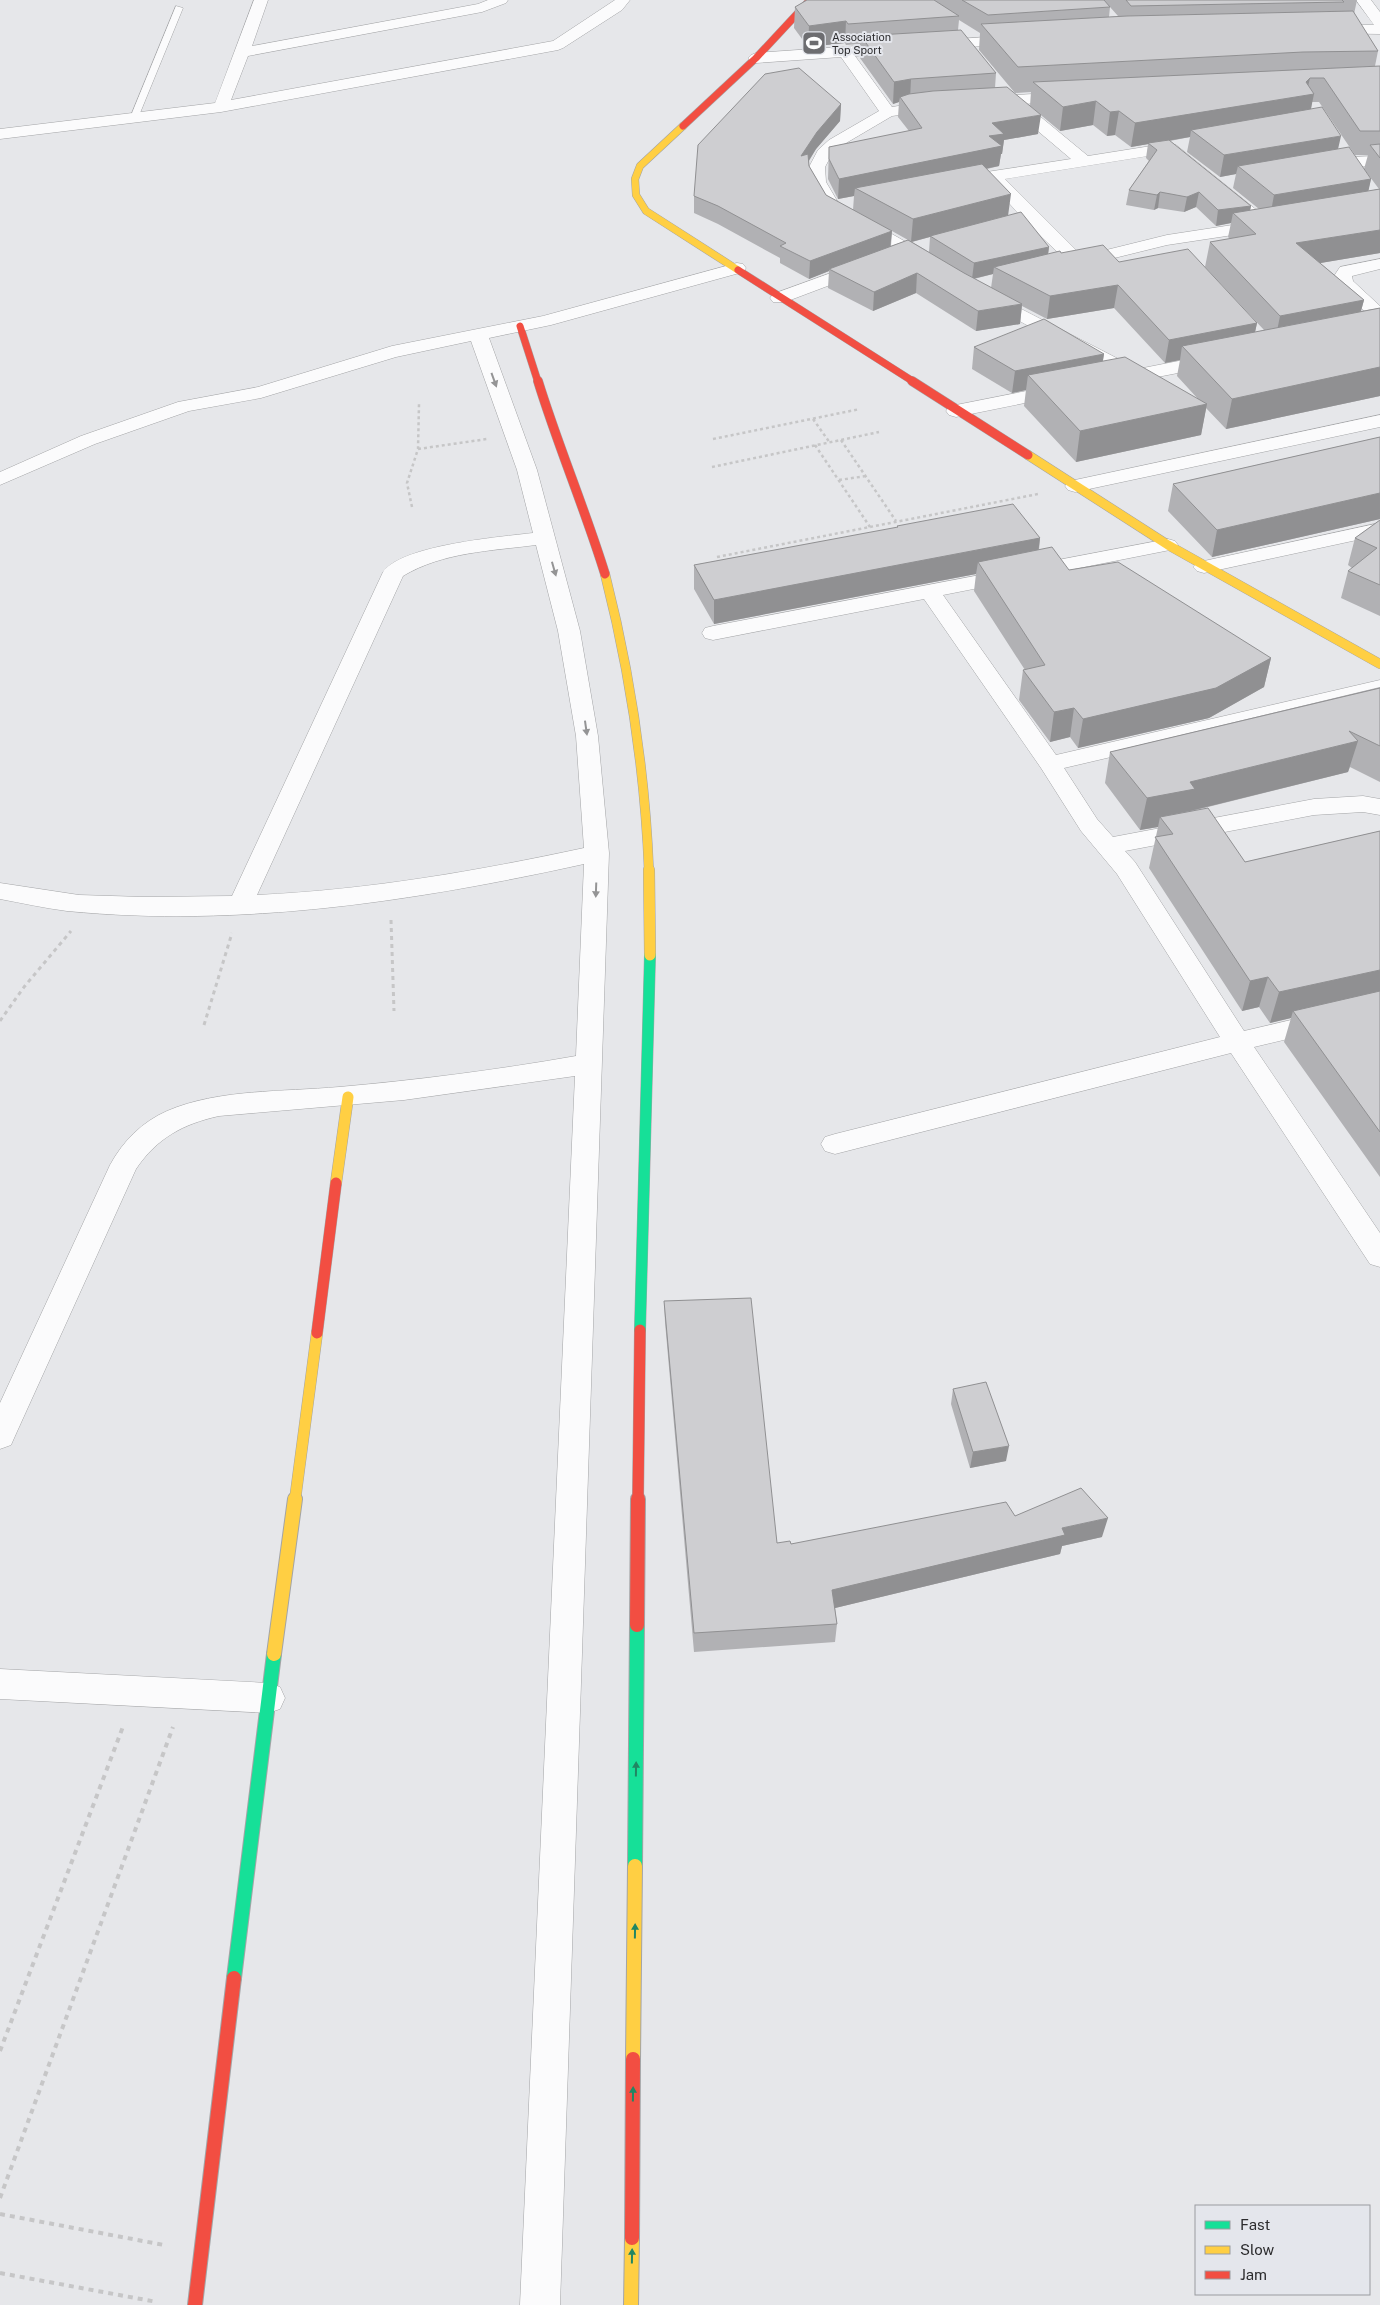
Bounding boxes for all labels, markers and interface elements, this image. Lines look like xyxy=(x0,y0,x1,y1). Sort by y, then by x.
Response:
sports icon: Association Top Sport xyxy=(801,30,827,56)
place label: Association Top Sport xyxy=(832,31,891,56)
one-way arrow xyxy=(491,373,498,388)
one-way arrow xyxy=(550,561,558,576)
one-way arrow xyxy=(582,720,590,736)
one-way arrow xyxy=(591,882,599,898)
one-way arrow xyxy=(633,1761,641,1777)
one-way arrow xyxy=(631,1923,639,1939)
one-way arrow xyxy=(629,2086,637,2102)
legend xyxy=(1195,2205,1370,2295)
text: Fast xyxy=(1240,2216,1270,2233)
text: Slow xyxy=(1240,2241,1275,2258)
one-way arrow xyxy=(628,2248,636,2264)
text: Jam xyxy=(1240,2266,1267,2283)

